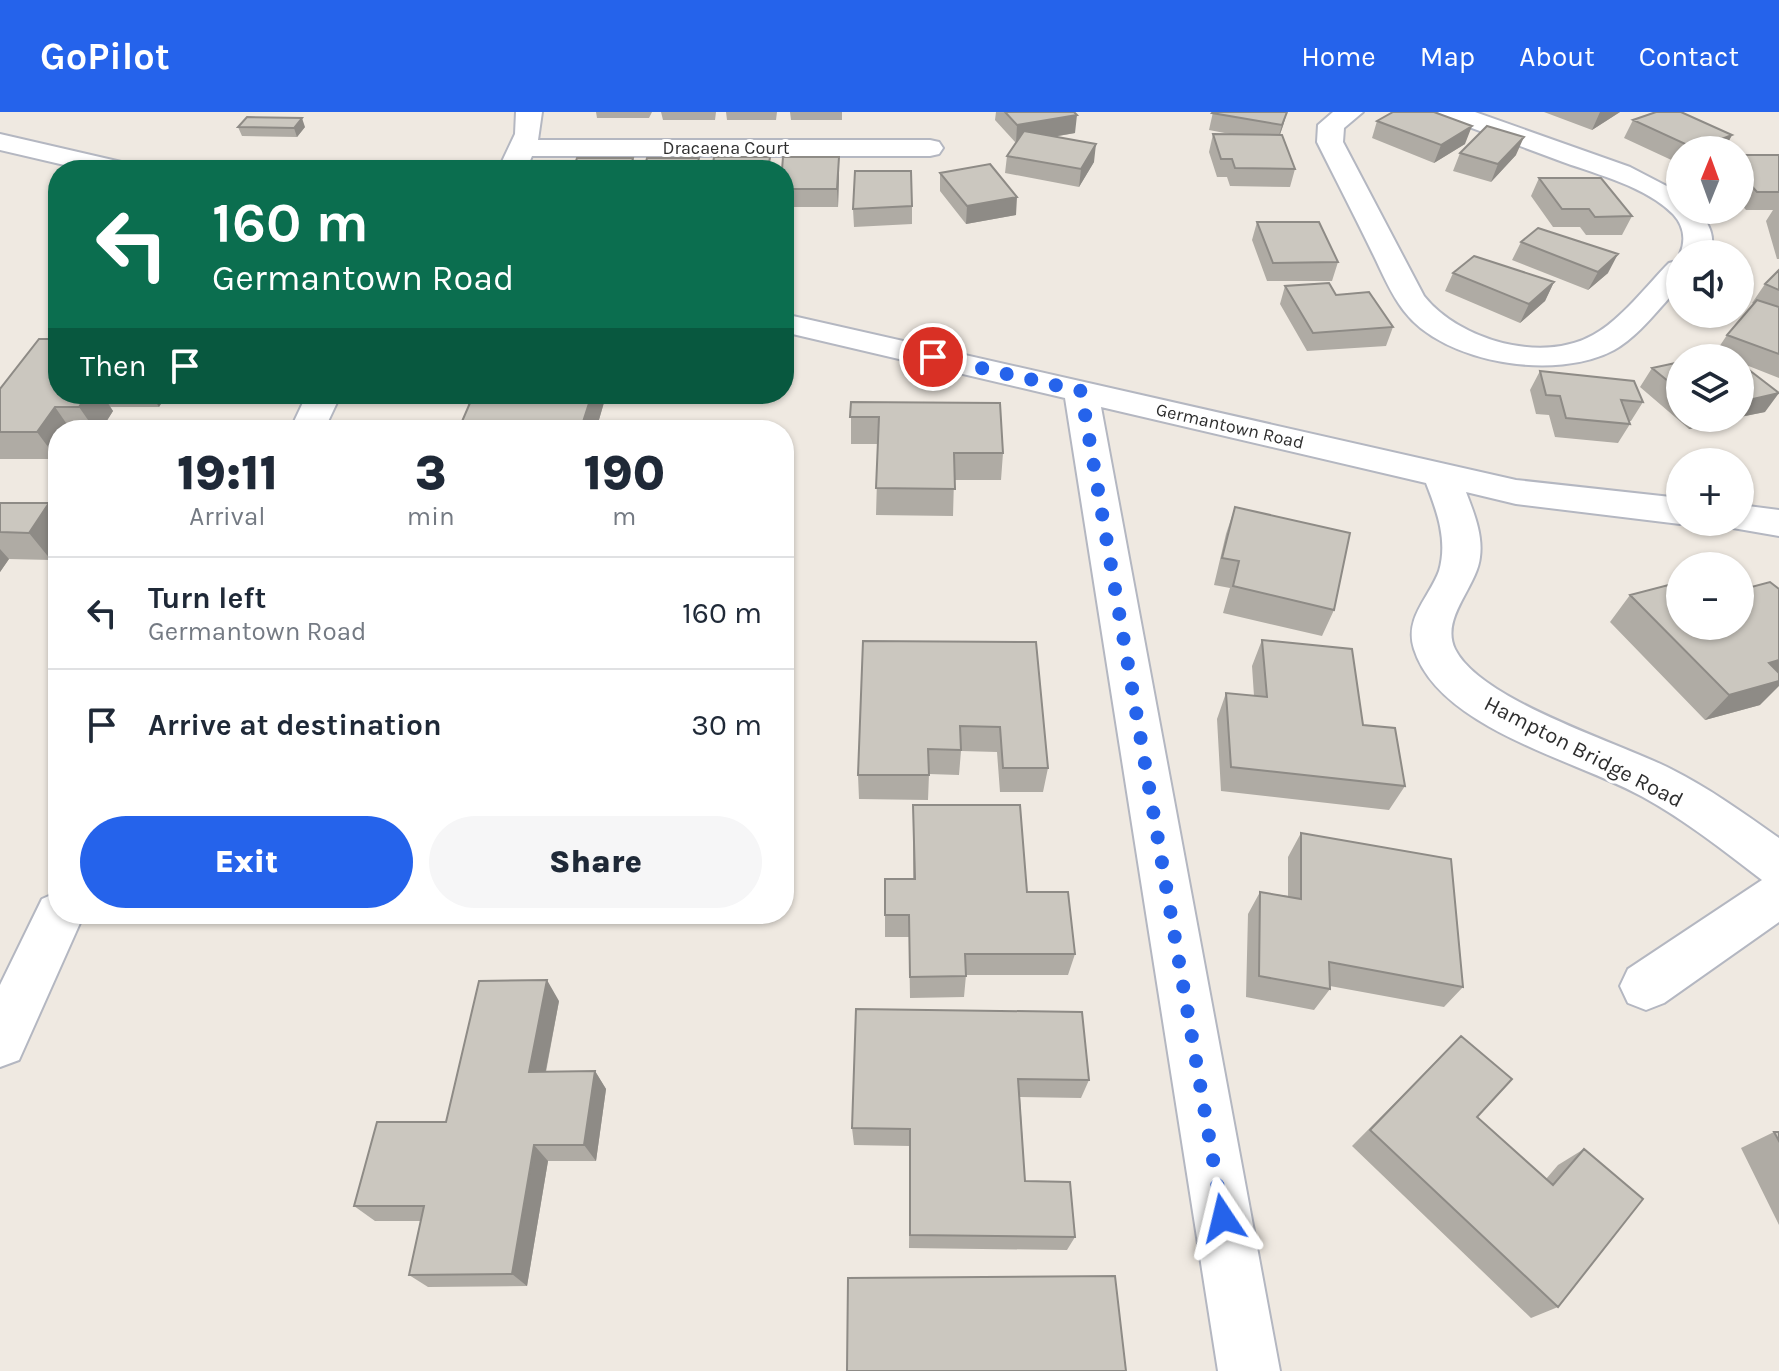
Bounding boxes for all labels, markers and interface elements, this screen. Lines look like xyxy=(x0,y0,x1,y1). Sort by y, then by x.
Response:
text: GoPilot xyxy=(40,34,170,79)
text: Home xyxy=(1301,40,1376,73)
text: Map xyxy=(1420,40,1475,73)
text: About xyxy=(1519,40,1595,73)
text: Contact xyxy=(1639,40,1739,73)
north arrow xyxy=(1666,136,1754,224)
map controls xyxy=(1666,136,1754,640)
street label: Dracaena Court xyxy=(663,137,790,159)
text: 160 m xyxy=(212,190,369,255)
icon: left xyxy=(80,192,184,296)
button: sound xyxy=(1666,240,1754,328)
text: Germantown Road xyxy=(212,257,514,299)
pin xyxy=(899,323,967,391)
icon: arrive xyxy=(911,335,955,379)
icon: arrive xyxy=(163,344,207,388)
button: layers xyxy=(1666,344,1754,432)
text: Then xyxy=(80,348,147,384)
street label: Germantown Road xyxy=(1154,398,1306,454)
text: 19:11 xyxy=(177,445,278,501)
text: 3 xyxy=(415,445,446,501)
text: 190 xyxy=(583,445,665,501)
button: + xyxy=(1666,448,1754,536)
text: Arrival xyxy=(189,501,265,532)
text: min xyxy=(407,501,455,532)
text: m xyxy=(612,501,636,532)
button: − xyxy=(1666,552,1754,640)
text: Turn left xyxy=(148,580,266,616)
icon: left xyxy=(80,591,124,635)
text: 160 m xyxy=(682,595,762,631)
text: Germantown Road xyxy=(148,616,366,647)
street label: Hampton Bridge Road xyxy=(1480,690,1687,813)
icon: arrive xyxy=(80,703,124,747)
text: Arrive at destination xyxy=(148,707,442,743)
text: 30 m xyxy=(691,707,762,743)
button: Exit xyxy=(80,816,413,908)
button: Share xyxy=(429,816,762,908)
position arrow xyxy=(1181,1176,1265,1260)

